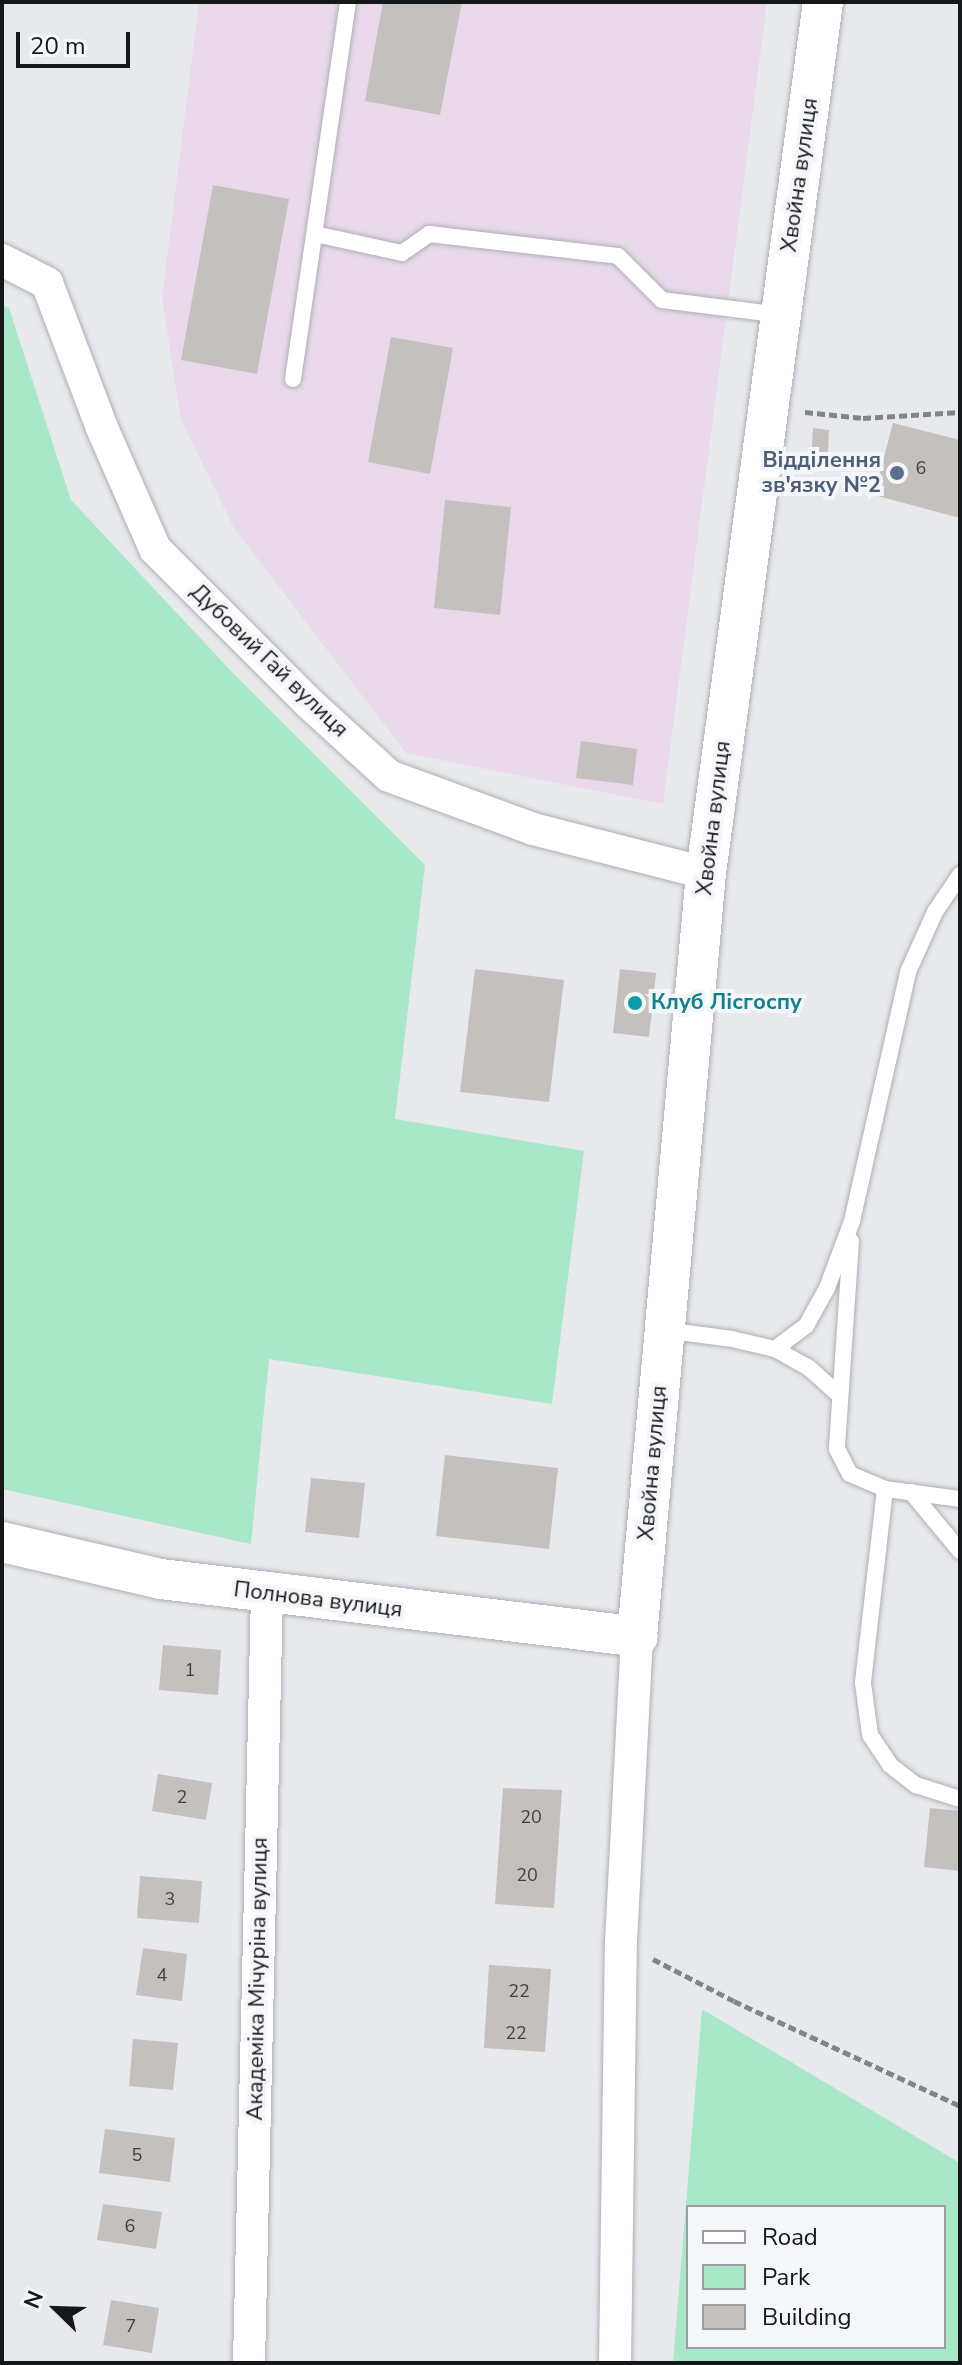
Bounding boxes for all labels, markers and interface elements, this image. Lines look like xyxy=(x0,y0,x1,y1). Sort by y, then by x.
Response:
scale bar xyxy=(20,16,134,66)
text: 20 m xyxy=(30,30,86,62)
street label: Хвойна вулиця xyxy=(776,96,824,254)
place label: Відділення зв'язку №2 xyxy=(762,447,881,498)
house number: 6 xyxy=(916,457,926,479)
marker: Відділення зв'язку №2 xyxy=(888,464,906,482)
street label: Дубовий Гай вулиця xyxy=(185,579,353,743)
street label: Хвойна вулиця xyxy=(691,739,737,897)
place label: Клуб Лісгоспу xyxy=(651,990,802,1016)
marker: Клуб Лісгоспу xyxy=(626,994,644,1012)
street label: Хвойна вулиця xyxy=(633,1384,673,1542)
street label: Полнова вулиця xyxy=(232,1577,404,1623)
house number: 1 xyxy=(185,1659,195,1681)
house number: 2 xyxy=(177,1786,187,1808)
house number: 20 xyxy=(520,1806,542,1828)
street label: Академіка Мічуріна вулиця xyxy=(242,1837,274,2121)
house number: 20 xyxy=(516,1864,538,1886)
house number: 3 xyxy=(165,1888,175,1910)
house number: 4 xyxy=(157,1964,167,1986)
house number: 22 xyxy=(508,1980,530,2002)
house number: 22 xyxy=(505,2022,527,2044)
house number: 5 xyxy=(132,2144,142,2166)
legend xyxy=(686,2205,946,2349)
house number: 6 xyxy=(125,2215,135,2237)
text: Road xyxy=(762,2221,818,2253)
text: Park xyxy=(762,2261,810,2293)
north arrow xyxy=(16,2269,96,2349)
text: N xyxy=(17,2286,51,2313)
text: Building xyxy=(762,2301,852,2333)
house number: 7 xyxy=(126,2315,136,2337)

